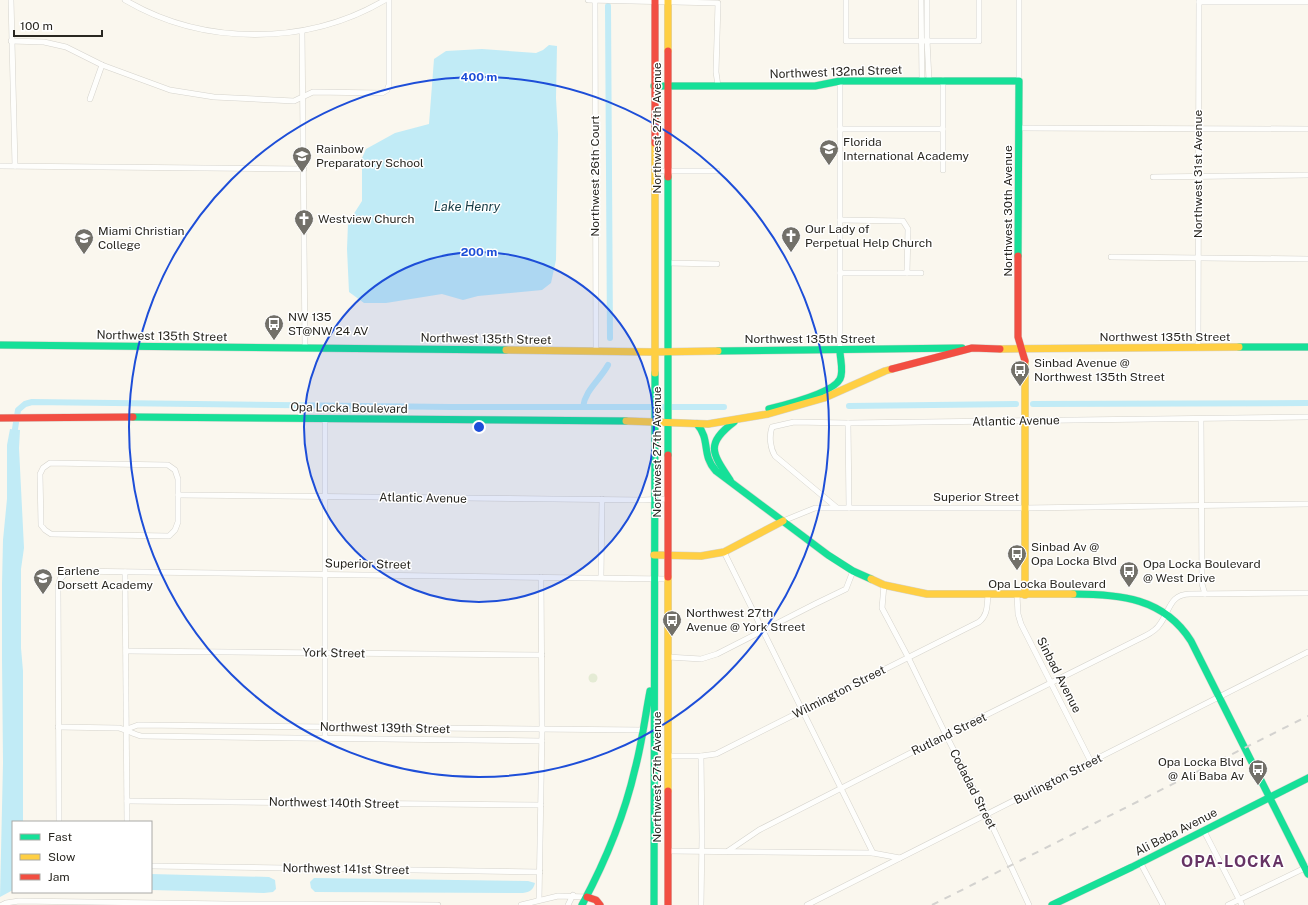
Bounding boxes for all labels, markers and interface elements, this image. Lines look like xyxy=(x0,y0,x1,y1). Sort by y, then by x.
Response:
scale bar xyxy=(14,12,102,38)
text: 100 m xyxy=(20,19,53,33)
street label: Northwest 27th Avenue xyxy=(650,62,664,194)
street label: Northwest 132nd Street xyxy=(769,63,903,81)
text: 400 m xyxy=(461,70,498,84)
street label: Northwest 31st Avenue xyxy=(1191,110,1205,238)
street label: Northwest 26th Court xyxy=(588,115,602,237)
place label: Florida International Academy xyxy=(843,135,969,163)
school or university icon: Florida International Academy xyxy=(818,138,840,166)
place label: Rainbow Preparatory School xyxy=(316,142,424,170)
school or university icon: Rainbow Preparatory School xyxy=(291,145,313,173)
street label: Northwest 30th Avenue xyxy=(1001,145,1015,277)
water label: Lake Henry xyxy=(434,199,501,214)
church icon: Westview Church xyxy=(293,208,315,236)
place label: Westview Church xyxy=(318,212,414,226)
place label: Our Lady of Perpetual Help Church xyxy=(805,222,932,250)
place label: Miami Christian College xyxy=(98,224,185,252)
church icon: Our Lady of Perpetual Help Church xyxy=(780,225,802,253)
school or university icon: Miami Christian College xyxy=(73,227,95,255)
text: 200 m xyxy=(461,245,497,259)
place label: NW 135 ST@NW 24 AV xyxy=(288,310,368,338)
bus stop icon: NW 135 ST@NW 24 AV xyxy=(263,313,285,341)
street label: Northwest 135th Street xyxy=(96,328,228,344)
street label: Northwest 135th Street xyxy=(1100,330,1231,344)
street label: Northwest 135th Street xyxy=(420,331,552,347)
street label: Northwest 135th Street xyxy=(745,332,876,346)
place label: Sinbad Avenue @ Northwest 135th Street xyxy=(1034,356,1165,384)
bus stop icon: Sinbad Avenue @ Northwest 135th Street xyxy=(1009,359,1031,387)
street label: Northwest 27th Avenue xyxy=(650,386,664,518)
street label: Opa Locka Boulevard xyxy=(290,400,408,416)
street label: Atlantic Avenue xyxy=(972,413,1060,429)
centre of rings xyxy=(472,420,486,434)
street label: Atlantic Avenue xyxy=(379,490,467,506)
street label: Superior Street xyxy=(933,490,1019,504)
place label: Sinbad Av @ Opa Locka Blvd xyxy=(1031,540,1117,568)
bus stop icon: Sinbad Av @ Opa Locka Blvd xyxy=(1006,543,1028,571)
street label: Superior Street xyxy=(325,556,412,572)
place label: Opa Locka Boulevard @ West Drive xyxy=(1143,557,1261,585)
bus stop icon: Opa Locka Boulevard @ West Drive xyxy=(1118,560,1140,588)
place label: Earlene Dorsett Academy xyxy=(57,564,154,592)
school or university icon: Earlene Dorsett Academy xyxy=(32,567,54,595)
street label: Opa Locka Boulevard xyxy=(988,577,1106,591)
place label: Northwest 27th Avenue @ York Street xyxy=(686,606,806,634)
bus stop icon: Northwest 27th Avenue @ York Street xyxy=(661,609,683,637)
street label: Sinbad Avenue xyxy=(1034,635,1084,715)
street label: York Street xyxy=(303,645,366,661)
street label: Wilmington Street xyxy=(790,662,888,721)
street label: Rutland Street xyxy=(909,710,989,758)
street label: Northwest 27th Avenue xyxy=(650,711,664,843)
street label: Northwest 139th Street xyxy=(320,720,451,736)
street label: Codadad Street xyxy=(947,747,999,832)
street label: Burlington Street xyxy=(1012,751,1105,807)
place label: Opa Locka Blvd @ Ali Baba Av xyxy=(1158,755,1244,783)
bus stop icon: Opa Locka Blvd @ Ali Baba Av xyxy=(1247,758,1269,786)
street label: Northwest 140th Street xyxy=(269,795,400,811)
street label: Ali Baba Avenue xyxy=(1132,805,1220,859)
legend xyxy=(12,821,152,893)
text: Fast xyxy=(48,830,73,844)
text: Slow xyxy=(48,850,76,864)
district label: OPA-LOCKA xyxy=(1181,852,1285,871)
street label: Northwest 141st Street xyxy=(282,861,410,877)
text: Jam xyxy=(48,870,70,884)

